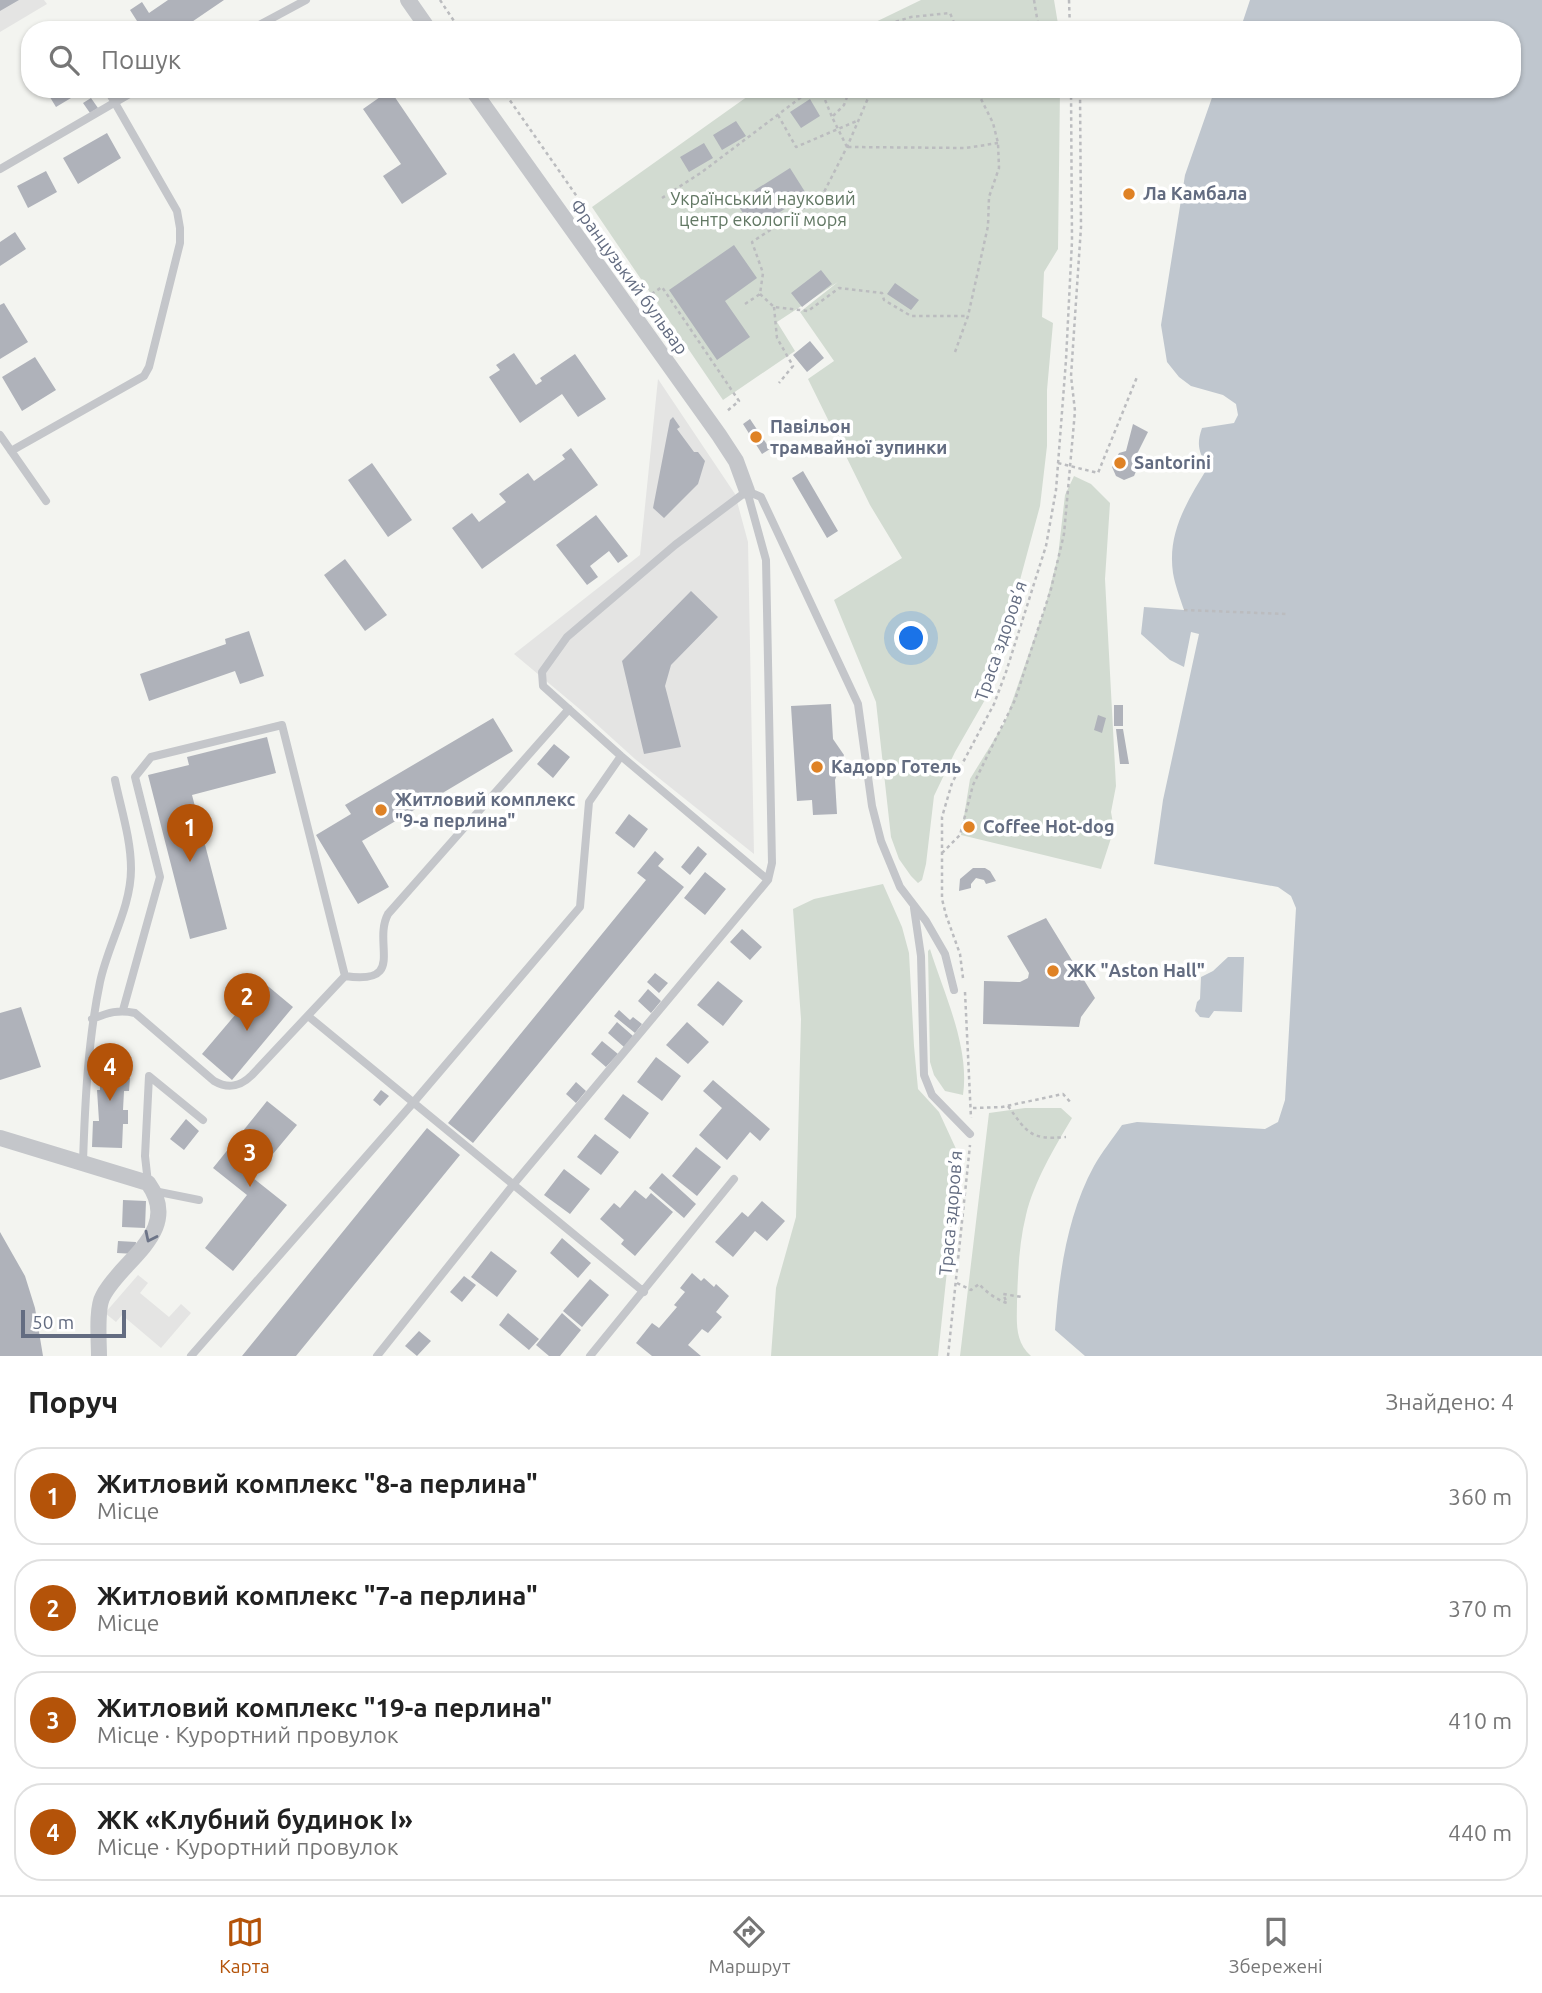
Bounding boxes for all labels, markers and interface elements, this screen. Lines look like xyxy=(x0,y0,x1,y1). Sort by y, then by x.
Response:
search box xyxy=(21,21,1521,98)
icon: search xyxy=(45,41,83,79)
text: Пошук xyxy=(101,45,181,74)
place label: Ла Камбала xyxy=(1143,183,1247,203)
marker: Ла Камбала xyxy=(1121,186,1137,202)
park label: Український науковий центр екології моря xyxy=(670,188,856,229)
street label: Французький бульвар xyxy=(567,195,693,358)
place label: Павільон трамвайної зупинки xyxy=(770,416,947,457)
marker: Павільон трамвайної зупинки xyxy=(748,429,764,445)
place label: Santorini xyxy=(1134,452,1211,472)
marker: Santorini xyxy=(1112,455,1128,471)
street label: Траса здоров’я xyxy=(970,578,1030,703)
your location xyxy=(894,621,928,655)
place label: Кадорр Готель xyxy=(831,756,961,776)
marker: Кадорр Готель xyxy=(809,759,825,775)
place label: Житловий комплекс "9-а перлина" xyxy=(395,789,576,830)
marker: Житловий комплекс "9-а перлина" xyxy=(373,802,389,818)
pin: 1 xyxy=(167,804,213,862)
place label: Coffee Hot-dog xyxy=(983,816,1115,836)
marker: Coffee Hot-dog xyxy=(961,819,977,835)
place label: ЖК "Aston Hall" xyxy=(1067,960,1205,980)
marker: ЖК "Aston Hall" xyxy=(1045,963,1061,979)
pin: 2 xyxy=(224,973,270,1031)
pin: 4 xyxy=(87,1043,133,1101)
pin: 3 xyxy=(227,1129,273,1187)
street label: Траса здоров’я xyxy=(935,1150,965,1276)
one-way arrow xyxy=(144,1230,158,1242)
scale bar xyxy=(21,1307,126,1339)
text: 50 m xyxy=(32,1311,74,1333)
text: Поруч xyxy=(28,1385,118,1419)
text: Знайдено: 4 xyxy=(1385,1389,1514,1414)
text: Житловий комплекс "8-а перлина" xyxy=(97,1469,538,1498)
text: 1 xyxy=(47,1484,59,1509)
text: 360 m xyxy=(1448,1484,1512,1509)
text: Місце xyxy=(97,1498,159,1523)
text: Житловий комплекс "7-а перлина" xyxy=(97,1581,538,1610)
text: 2 xyxy=(47,1596,59,1621)
text: 370 m xyxy=(1448,1596,1512,1621)
text: Місце xyxy=(97,1610,159,1635)
text: Житловий комплекс "19-а перлина" xyxy=(97,1693,552,1722)
text: 3 xyxy=(47,1708,59,1733)
text: 410 m xyxy=(1448,1708,1512,1733)
text: Місце · Курортний провулок xyxy=(97,1722,399,1747)
text: ЖК «Клубний будинок I» xyxy=(97,1805,413,1834)
text: 4 xyxy=(47,1820,59,1845)
text: 440 m xyxy=(1448,1820,1512,1845)
text: Місце · Курортний провулок xyxy=(97,1834,399,1859)
tab: Карта xyxy=(219,1913,270,1977)
tab: Маршрут xyxy=(708,1913,790,1977)
tab: Збережені xyxy=(1229,1913,1323,1977)

